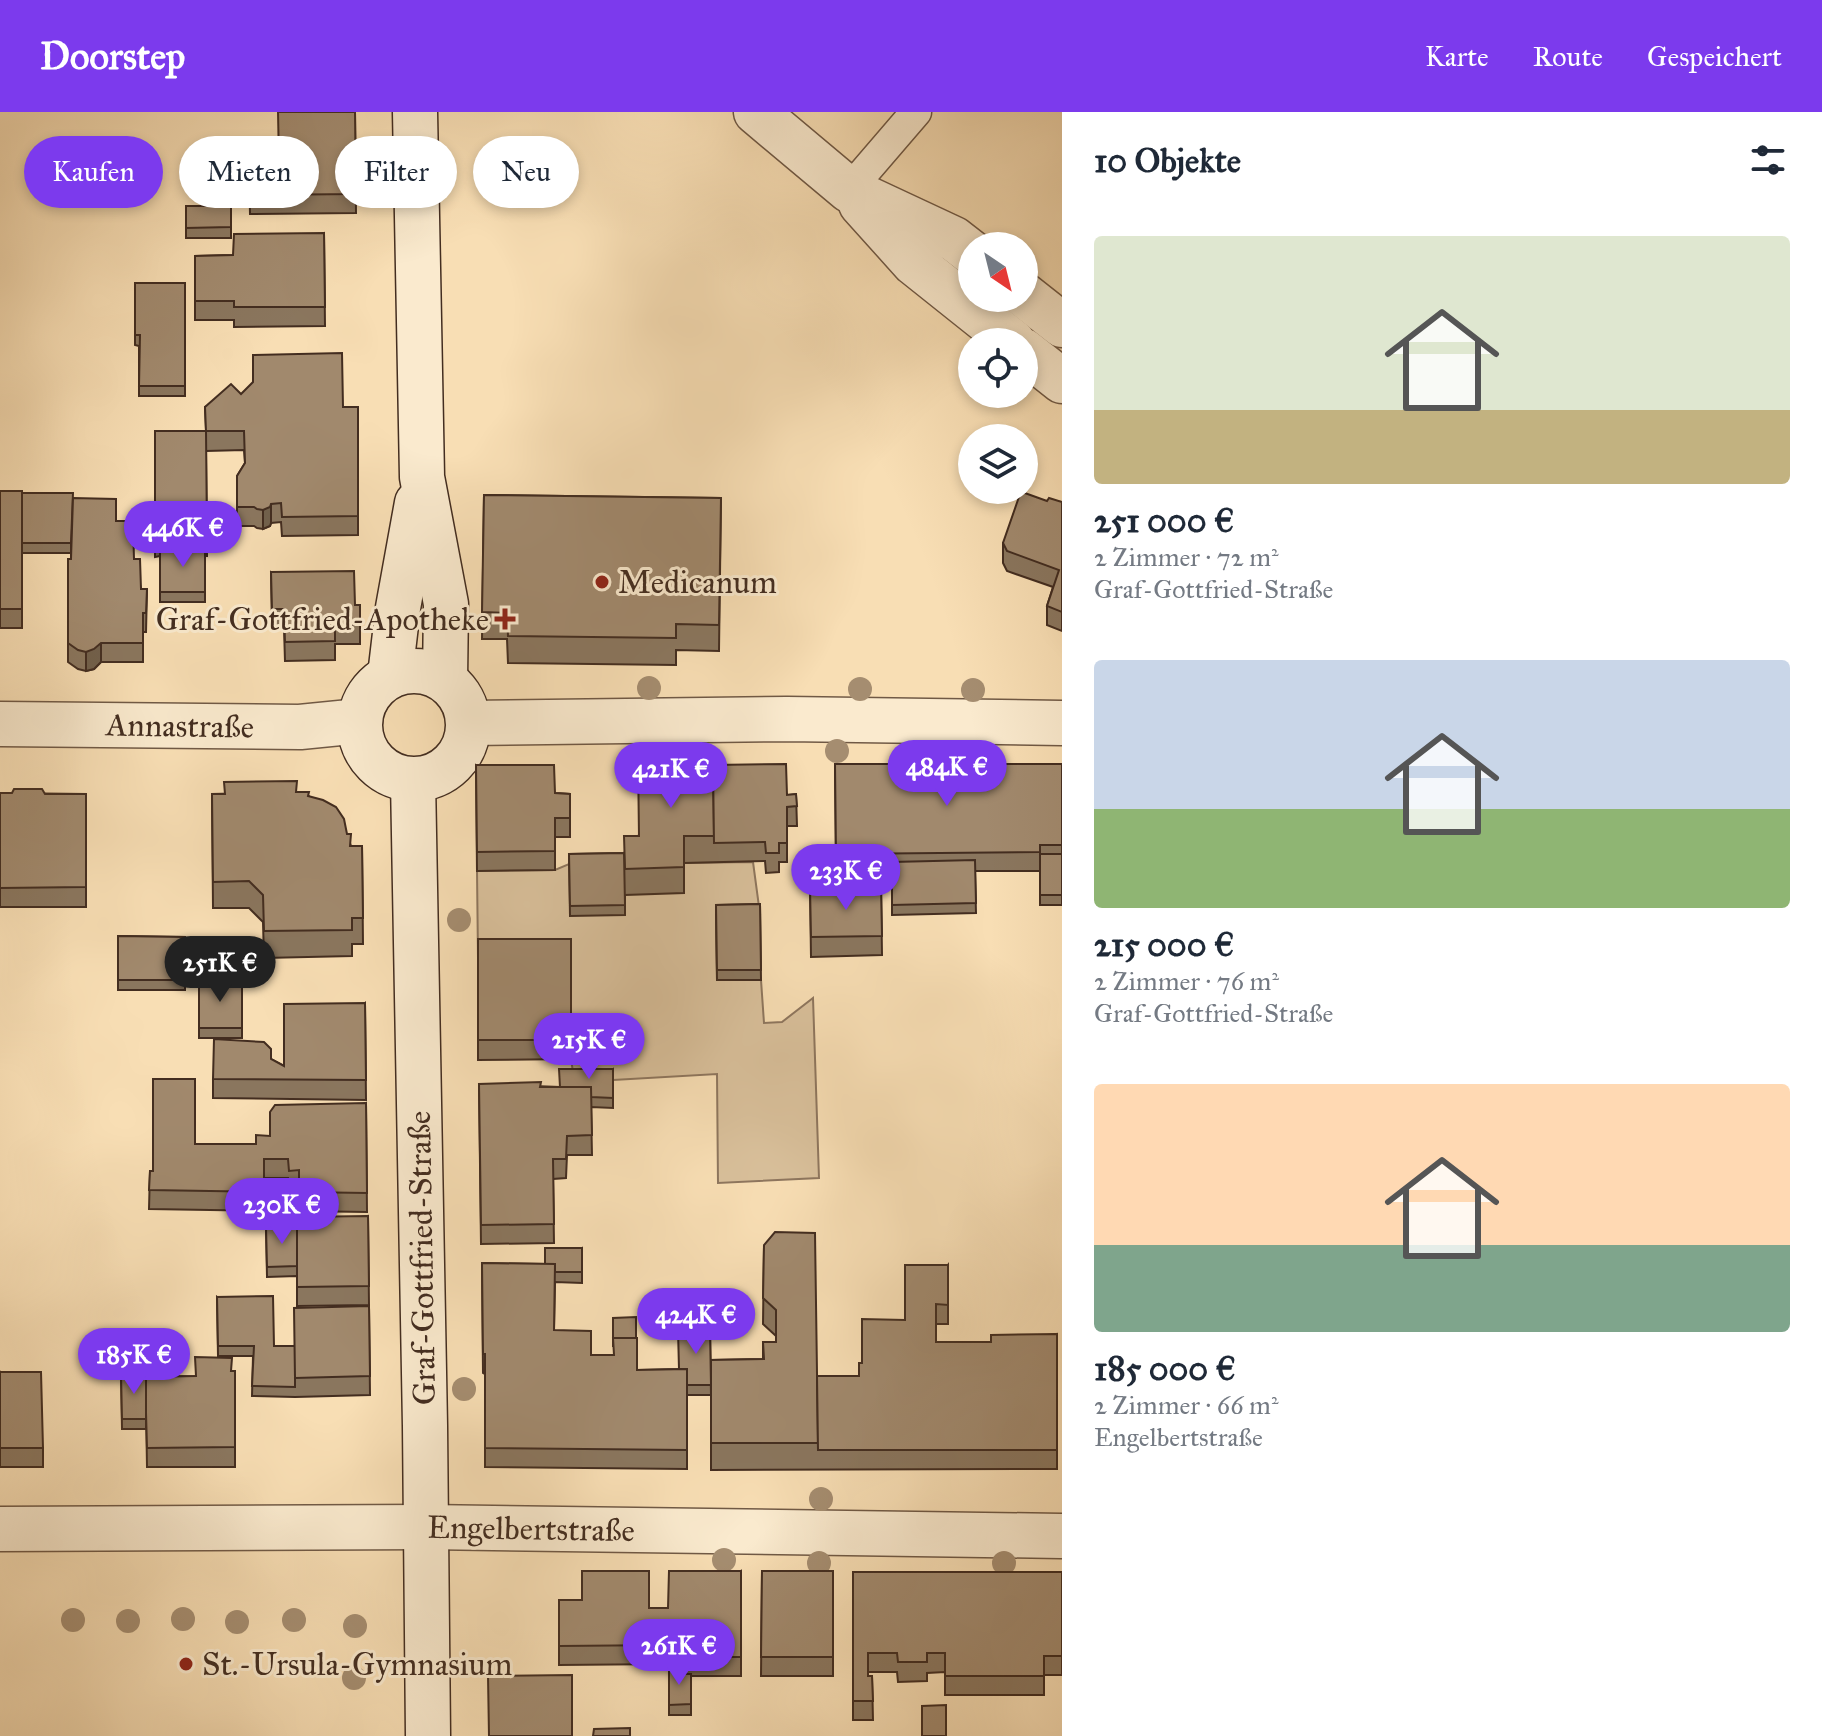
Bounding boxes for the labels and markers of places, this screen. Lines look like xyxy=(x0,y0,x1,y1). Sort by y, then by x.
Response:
pin: 446K € xyxy=(118,501,248,569)
place label: Medicanum xyxy=(618,563,777,602)
marker: Medicanum xyxy=(593,573,611,591)
place label: Graf-Gottfried-Apotheke xyxy=(156,600,489,639)
marker: Graf-Gottfried-Apotheke xyxy=(496,610,514,628)
pin: 484K € xyxy=(882,740,1012,808)
pin: 421K € xyxy=(606,742,736,810)
pin: 233K € xyxy=(781,844,911,912)
pin: 251K € xyxy=(155,936,285,1004)
pin: 215K € xyxy=(524,1013,654,1081)
pin: 230K € xyxy=(217,1178,347,1246)
pin: 424K € xyxy=(631,1288,761,1356)
pin: 185K € xyxy=(69,1328,199,1396)
pin: 261K € xyxy=(614,1619,744,1687)
place label: St.-Ursula-Gymnasium xyxy=(202,1645,512,1684)
marker: St.-Ursula-Gymnasium xyxy=(177,1655,195,1673)

